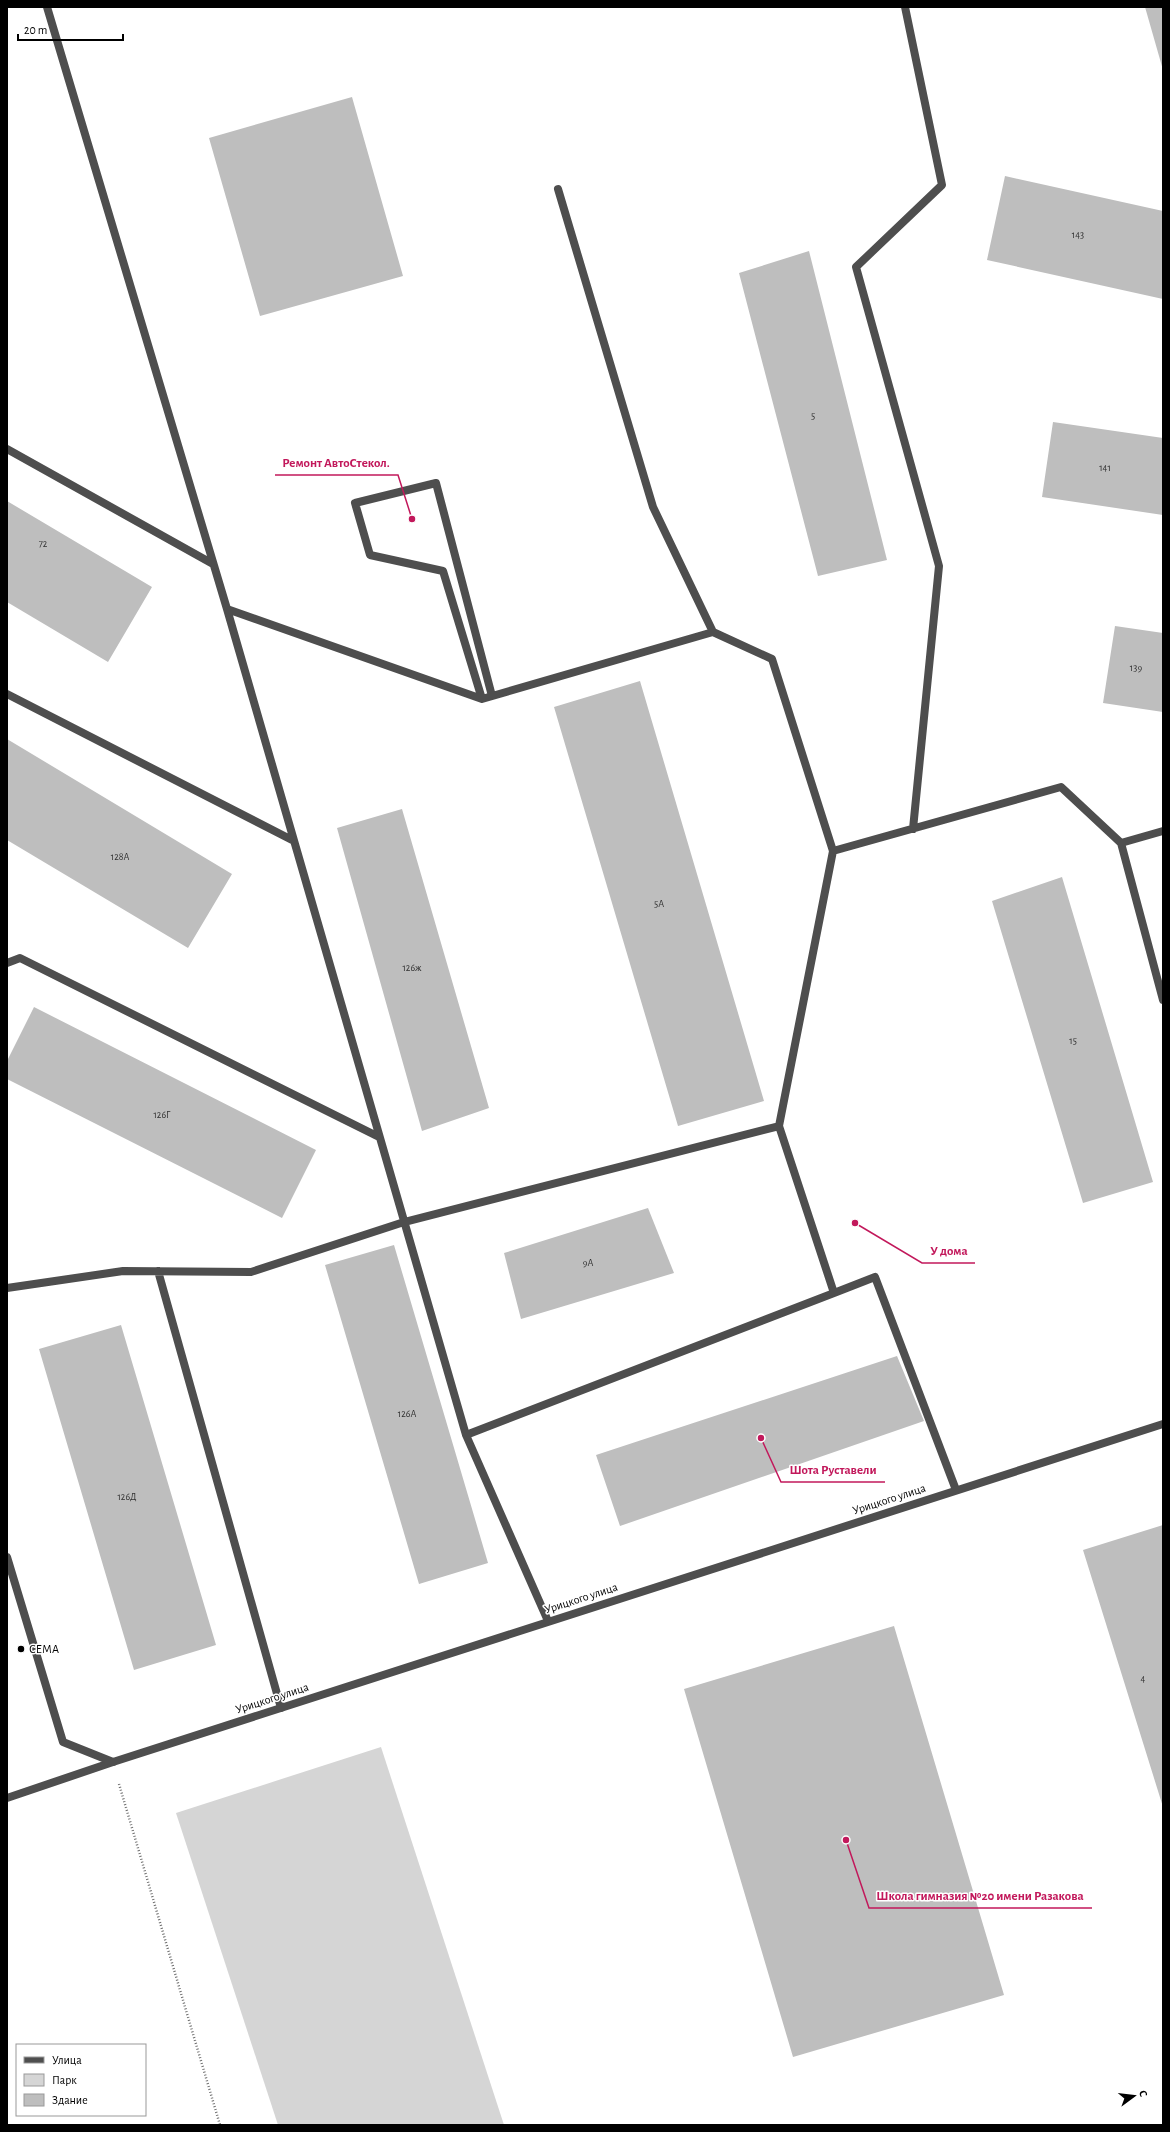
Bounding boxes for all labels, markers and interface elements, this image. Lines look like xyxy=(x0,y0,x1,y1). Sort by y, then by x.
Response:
scale bar xyxy=(18,16,123,42)
text: 20 m xyxy=(24,24,47,36)
house number: 143 xyxy=(1072,230,1084,240)
house number: 5 xyxy=(811,411,815,421)
callout: Ремонт АвтоСтекол. xyxy=(275,450,398,475)
text: Ремонт АвтоСтекол. xyxy=(282,457,390,470)
house number: 141 xyxy=(1099,463,1111,473)
house number: 72 xyxy=(39,539,48,549)
house number: 139 xyxy=(1130,663,1142,673)
house number: 128А xyxy=(111,852,129,862)
house number: 5А xyxy=(654,899,664,909)
house number: 126ж xyxy=(402,963,422,973)
house number: 15 xyxy=(1069,1036,1077,1046)
house number: 126Г xyxy=(153,1110,171,1120)
callout: У дома xyxy=(922,1238,975,1263)
text: У дома xyxy=(930,1245,968,1258)
house number: 9А xyxy=(583,1258,593,1268)
house number: 126А xyxy=(398,1409,416,1419)
callout: Шота Руставели xyxy=(781,1457,885,1482)
text: Шота Руставели xyxy=(789,1464,877,1477)
street label: Урицкого улица xyxy=(851,1481,928,1517)
house number: 126Д xyxy=(117,1492,137,1502)
street label: Урицкого улица xyxy=(543,1580,620,1616)
place label: СЕМА xyxy=(29,1643,59,1655)
marker: СЕМА xyxy=(16,1644,26,1654)
house number: 4 xyxy=(1141,1674,1146,1684)
street label: Урицкого улица xyxy=(234,1680,311,1716)
callout: Школа гимназия №20 имени Разакова xyxy=(869,1883,1092,1908)
text: Школа гимназия №20 имени Разакова xyxy=(876,1890,1084,1903)
legend xyxy=(16,2044,146,2116)
text: Улица xyxy=(52,2054,82,2066)
text: Парк xyxy=(52,2074,77,2086)
north arrow xyxy=(1114,2076,1154,2116)
text: С xyxy=(1137,2089,1149,2098)
text: Здание xyxy=(52,2094,88,2106)

